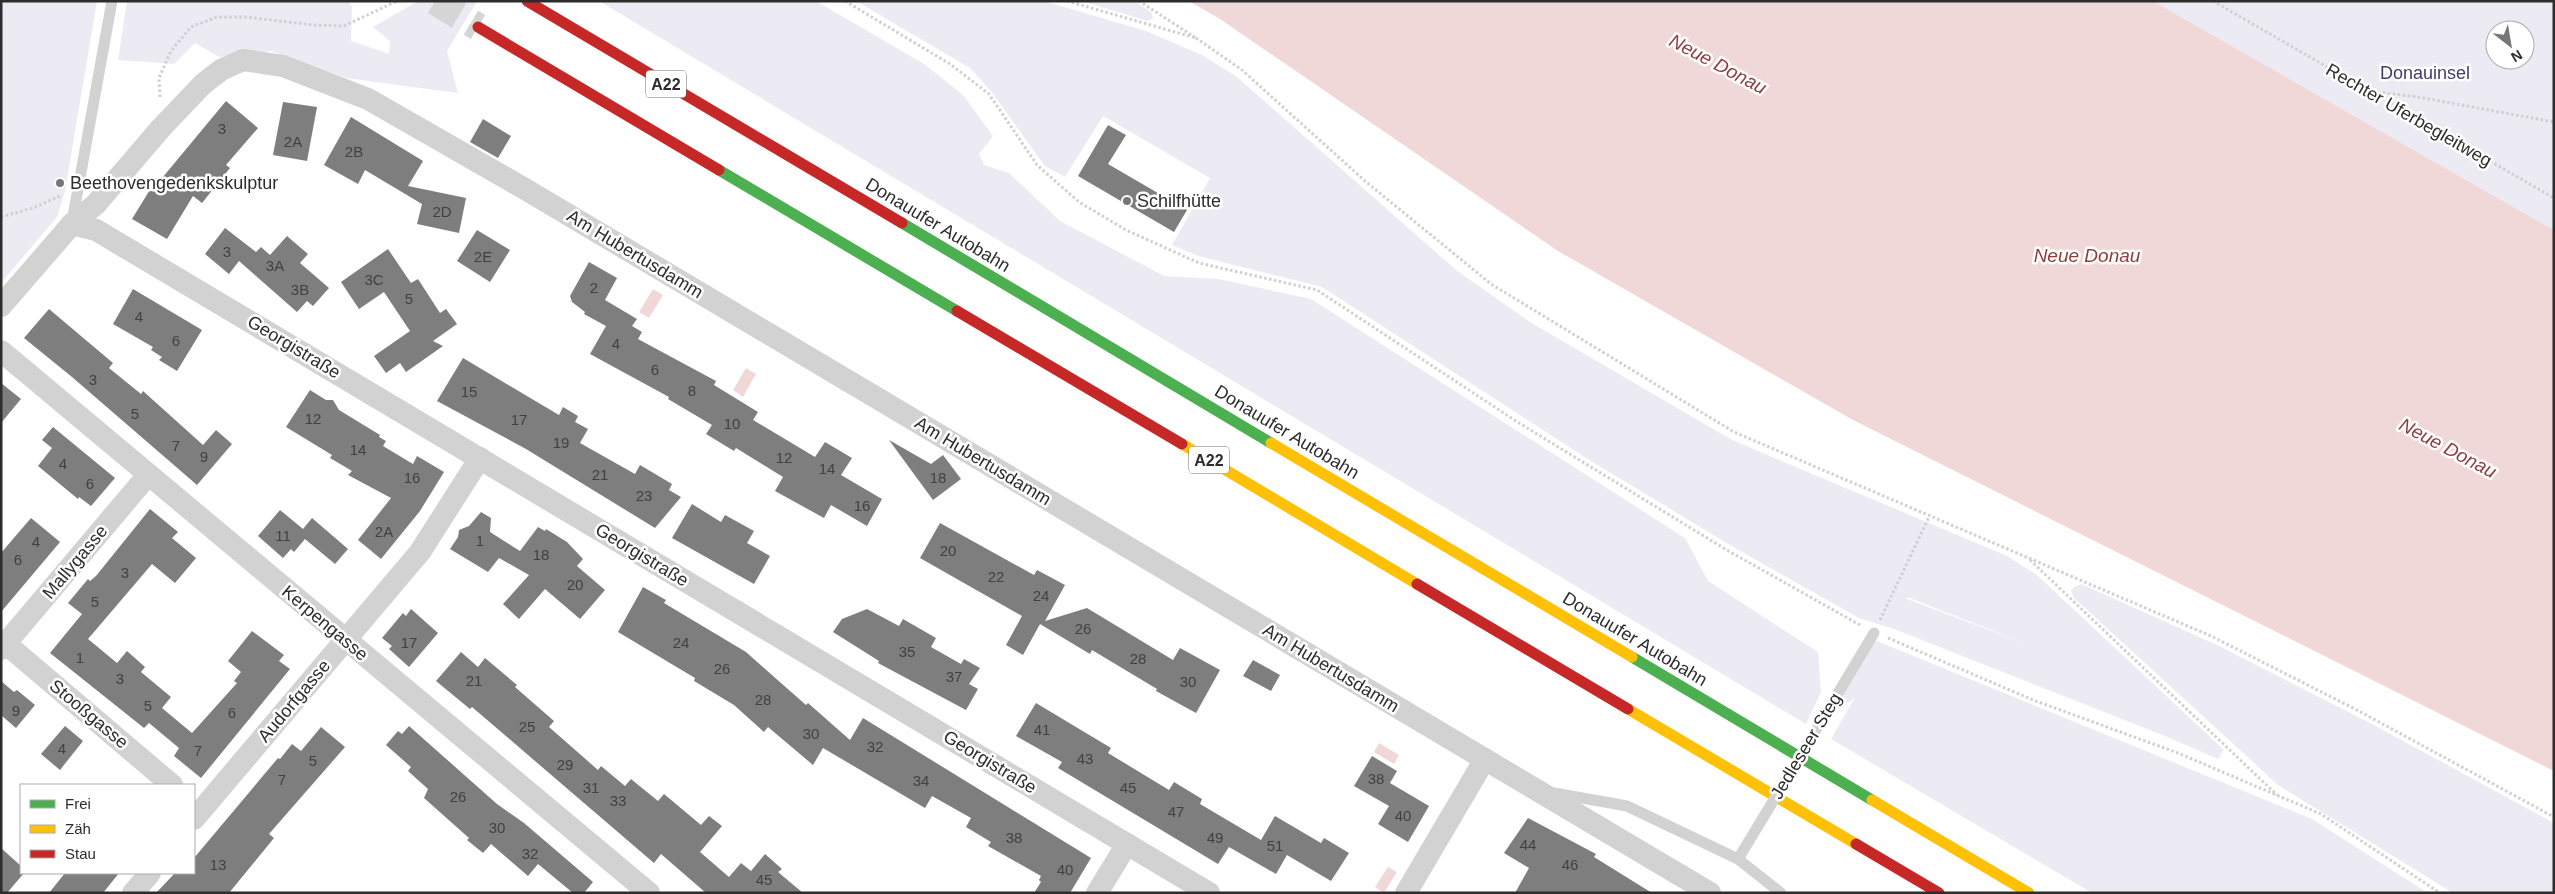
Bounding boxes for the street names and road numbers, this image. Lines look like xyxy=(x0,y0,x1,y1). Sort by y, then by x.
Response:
street label: Rechter Uferbegleitweg xyxy=(2323,59,2495,171)
road number: A22 xyxy=(646,70,686,98)
street label: Donauufer Autobahn xyxy=(862,174,1014,276)
street label: Am Hubertusdamm xyxy=(563,205,707,303)
street label: Georgistraße xyxy=(244,311,344,383)
street label: Donauufer Autobahn xyxy=(1211,381,1363,483)
street label: Am Hubertusdamm xyxy=(911,412,1055,510)
road number: A22 xyxy=(1189,446,1229,474)
street label: Georgistraße xyxy=(592,519,692,591)
street label: Mallygasse xyxy=(38,521,112,603)
street label: Kerpengasse xyxy=(278,581,372,665)
street label: Donauufer Autobahn xyxy=(1559,588,1711,690)
street label: Am Hubertusdamm xyxy=(1259,619,1403,717)
street label: Audorfgasse xyxy=(254,656,334,746)
street label: Stooßgasse xyxy=(46,675,132,753)
street label: Jedleseer Steg xyxy=(1767,689,1845,803)
street label: Georgistraße xyxy=(940,726,1040,798)

